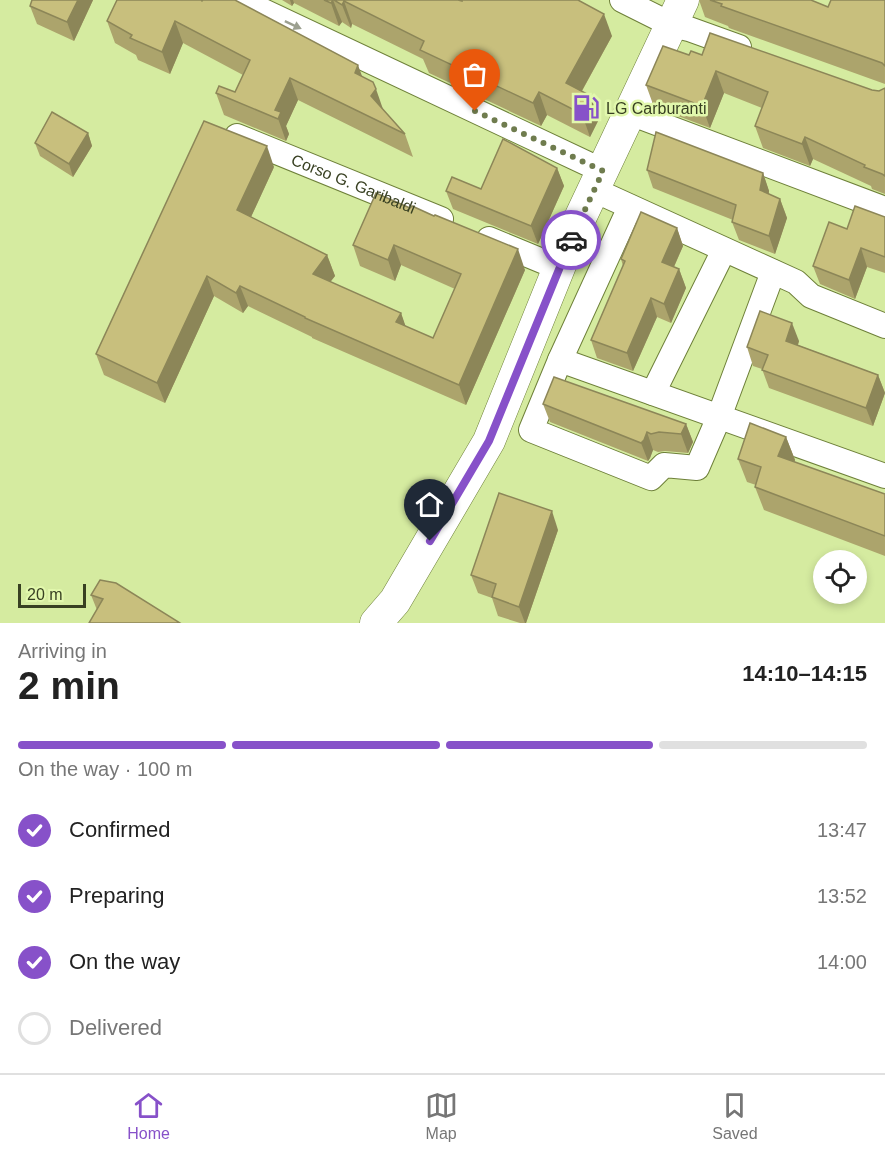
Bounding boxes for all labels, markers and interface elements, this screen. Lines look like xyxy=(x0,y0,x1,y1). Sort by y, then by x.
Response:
one-way arrow xyxy=(285,21,302,30)
pin xyxy=(449,49,500,111)
icon: bag xyxy=(458,58,491,91)
fuel station icon: LG Carburanti xyxy=(571,93,601,123)
place label: LG Carburanti xyxy=(606,100,707,117)
street label: Corso G. Garibaldi xyxy=(289,151,418,216)
courier xyxy=(541,210,601,270)
icon: car xyxy=(555,224,588,257)
pin xyxy=(404,479,455,541)
icon: home xyxy=(413,488,446,521)
map controls xyxy=(813,550,867,604)
button: locate xyxy=(813,550,867,604)
scale bar xyxy=(18,581,86,608)
text: 20 m xyxy=(27,586,63,603)
text: Arriving in xyxy=(18,640,107,662)
text: 14:10–14:15 xyxy=(742,661,867,686)
text: 2 min xyxy=(18,664,120,707)
text: On the way · 100 m xyxy=(18,758,193,780)
icon: check xyxy=(18,814,51,847)
text: Confirmed xyxy=(69,817,170,842)
text: 13:47 xyxy=(817,819,867,841)
icon: check xyxy=(18,880,51,913)
text: Preparing xyxy=(69,883,164,908)
text: 13:52 xyxy=(817,885,867,907)
icon: check xyxy=(18,946,51,979)
text: On the way xyxy=(69,949,180,974)
text: 14:00 xyxy=(817,951,867,973)
text: Delivered xyxy=(69,1015,162,1040)
tab: Home xyxy=(127,1089,170,1143)
tab: Map xyxy=(425,1089,458,1143)
tab: Saved xyxy=(712,1089,758,1143)

